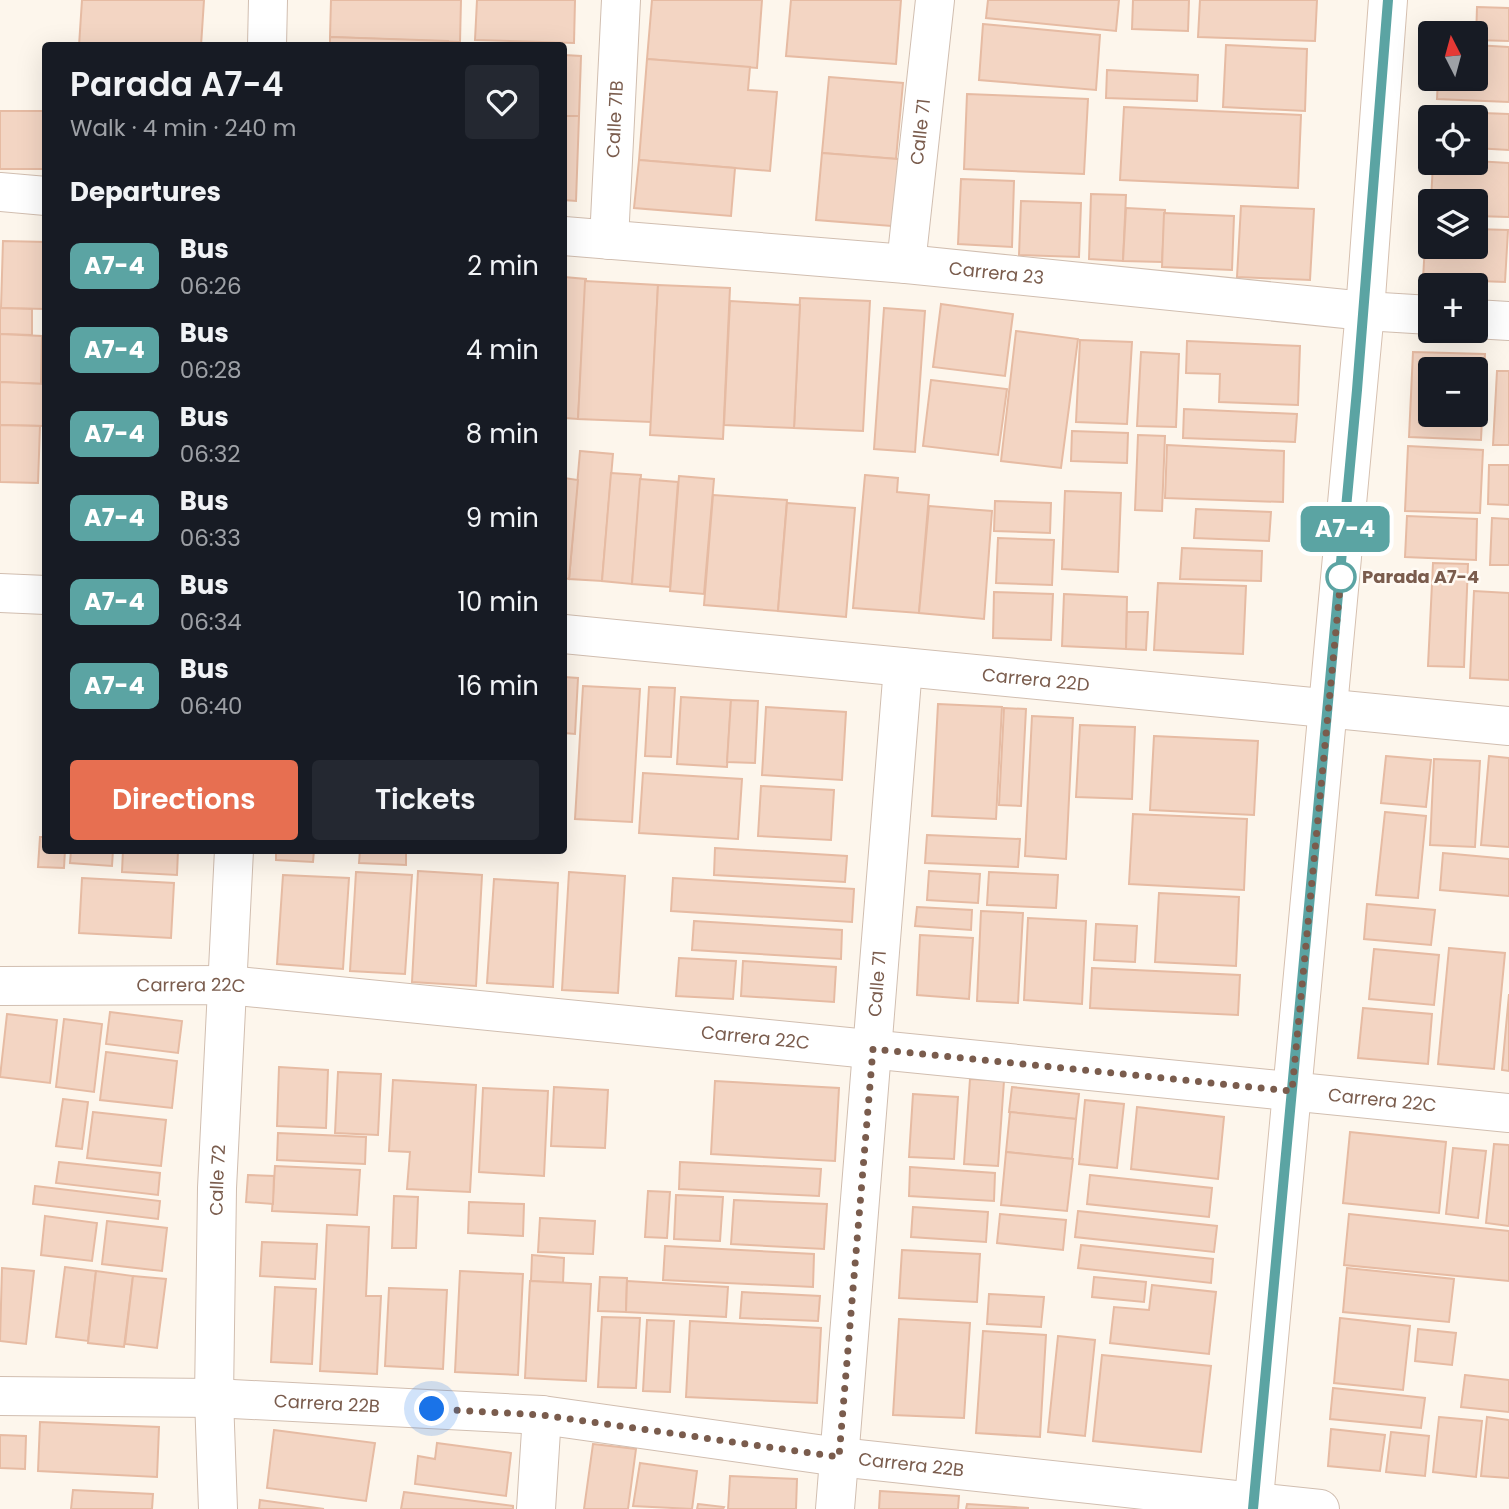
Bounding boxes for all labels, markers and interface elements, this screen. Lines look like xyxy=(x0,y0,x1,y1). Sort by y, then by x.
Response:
north arrow xyxy=(1418,21,1488,91)
map controls xyxy=(1418,21,1488,427)
text: Parada A7-4 xyxy=(70,61,284,108)
button: heart xyxy=(465,65,539,139)
street label: Calle 71B xyxy=(600,80,629,158)
street label: Calle 71 xyxy=(904,97,936,166)
button: locate xyxy=(1418,105,1488,175)
text: Walk · 4 min · 240 m xyxy=(70,112,296,144)
text: Departures xyxy=(70,174,221,210)
button: layers xyxy=(1418,189,1488,259)
text: Bus xyxy=(180,231,229,267)
text: 2 min xyxy=(467,248,539,284)
text: A7-4 xyxy=(84,249,145,282)
street label: Carrera 23 xyxy=(948,255,1045,290)
text: 06:26 xyxy=(180,270,241,302)
button: + xyxy=(1418,273,1488,343)
text: Bus xyxy=(180,315,229,351)
text: 4 min xyxy=(466,332,539,368)
text: A7-4 xyxy=(84,333,145,366)
text: 06:28 xyxy=(180,354,241,386)
button: − xyxy=(1418,357,1488,427)
text: Bus xyxy=(180,399,229,435)
text: 8 min xyxy=(466,416,539,452)
text: A7-4 xyxy=(84,417,145,450)
text: 06:32 xyxy=(180,438,240,470)
text: Bus xyxy=(180,483,229,519)
text: 9 min xyxy=(466,500,539,536)
text: A7-4 xyxy=(84,501,145,534)
line badge: A7-4 xyxy=(1296,506,1394,552)
text: A7-4 xyxy=(1315,512,1375,545)
text: 06:33 xyxy=(180,522,241,554)
marker: Parada A7-4 xyxy=(1326,562,1356,592)
place label: Parada A7-4 xyxy=(1362,564,1479,589)
text: Bus xyxy=(180,567,229,603)
text: 10 min xyxy=(458,584,539,620)
text: A7-4 xyxy=(84,585,145,618)
text: 06:34 xyxy=(180,606,242,638)
text: Bus xyxy=(180,651,229,687)
street label: Carrera 22D xyxy=(981,662,1091,697)
text: 16 min xyxy=(457,668,539,704)
text: A7-4 xyxy=(84,669,145,702)
text: 06:40 xyxy=(180,690,243,722)
button: Directions xyxy=(70,760,298,840)
button: Tickets xyxy=(312,760,539,840)
street label: Calle 71 xyxy=(862,950,892,1018)
street label: Carrera 22C xyxy=(136,972,247,999)
street label: Carrera 22C xyxy=(700,1019,811,1055)
street label: Carrera 22C xyxy=(1327,1082,1438,1118)
street label: Calle 72 xyxy=(204,1144,231,1216)
street label: Carrera 22B xyxy=(273,1388,381,1419)
your location xyxy=(414,1391,449,1426)
street label: Carrera 22B xyxy=(857,1446,965,1482)

